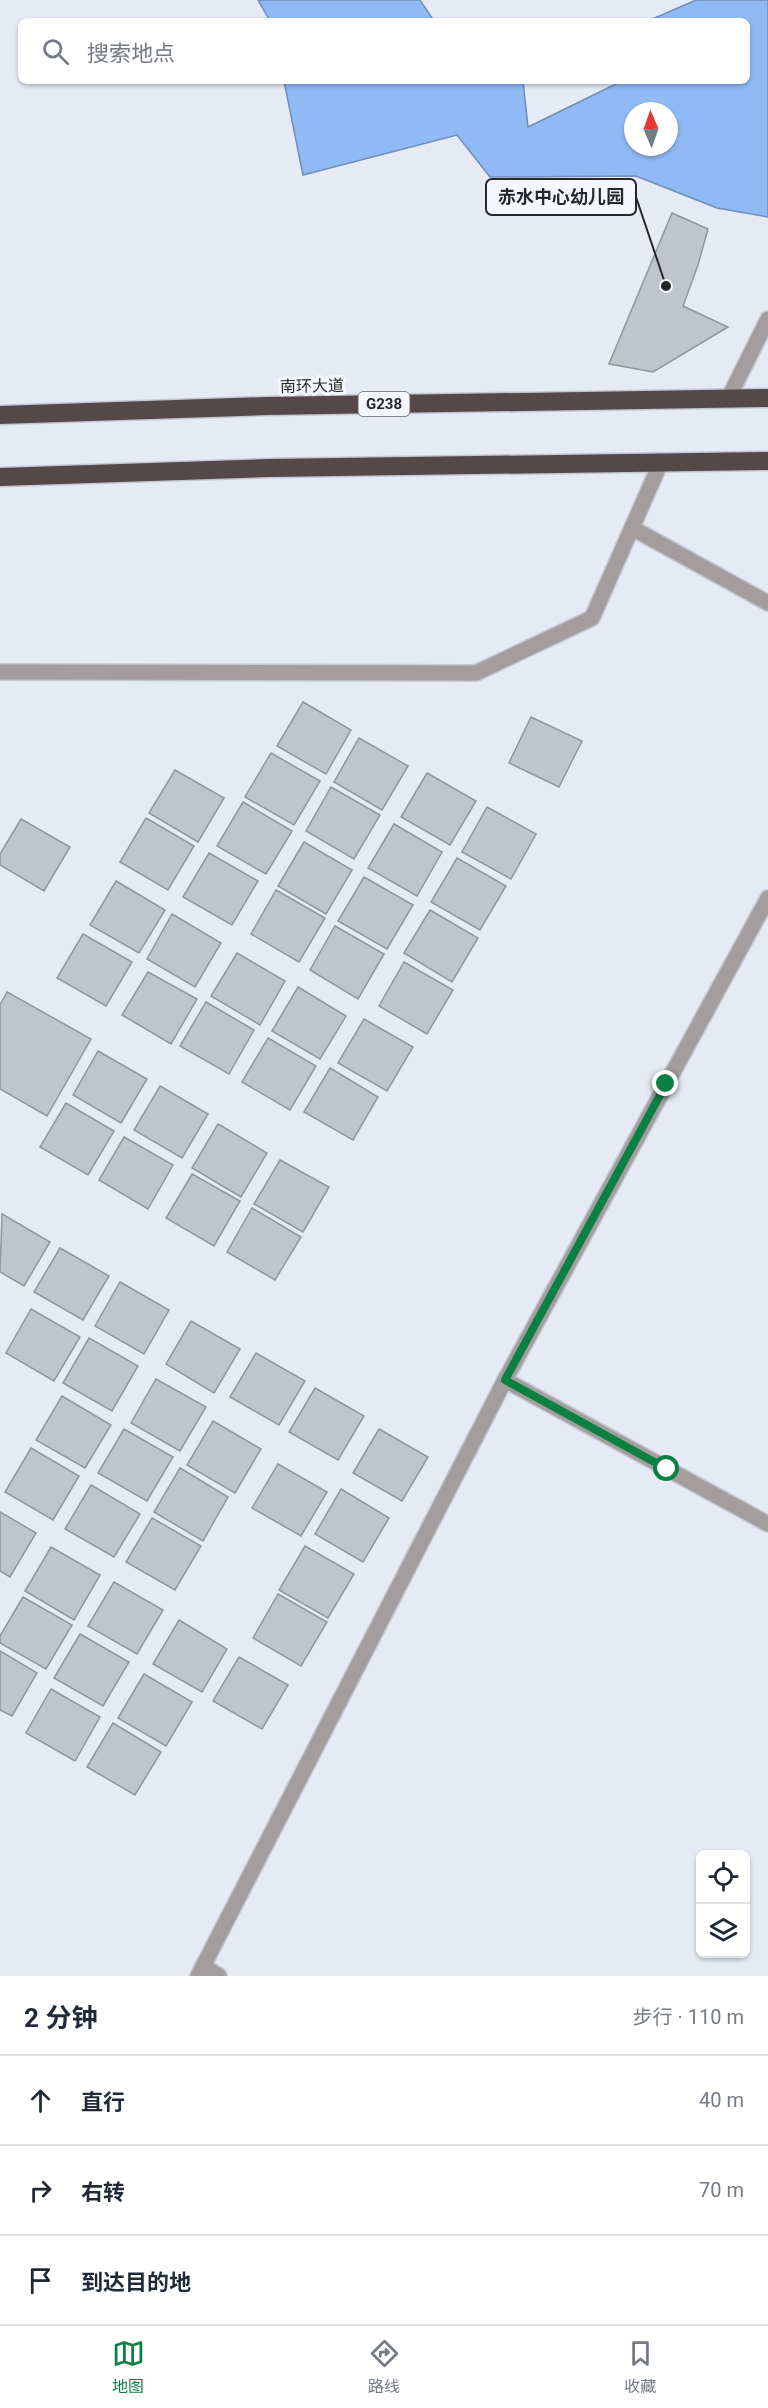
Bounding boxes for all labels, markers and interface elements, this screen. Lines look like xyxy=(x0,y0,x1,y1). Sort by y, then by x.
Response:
search box xyxy=(18,18,750,84)
icon: search xyxy=(39,35,72,68)
text: 搜索地点 xyxy=(87,41,175,66)
north arrow xyxy=(624,102,678,156)
callout: 赤水中心幼儿园 xyxy=(486,179,636,215)
text: 赤水中心幼儿园 xyxy=(498,186,624,207)
street label: 南环大道 xyxy=(280,376,344,396)
road number: G238 xyxy=(358,392,410,416)
route end xyxy=(652,1070,678,1096)
route start xyxy=(653,1455,679,1481)
map controls xyxy=(696,1850,750,1958)
button: locate xyxy=(696,1850,750,1904)
button: layers xyxy=(696,1904,750,1958)
text: 2 分钟 xyxy=(24,2003,97,2033)
text: 步行 · 110 m xyxy=(633,2005,744,2029)
icon: ahead xyxy=(24,2084,57,2117)
text: 40 m xyxy=(699,2088,744,2112)
text: 直行 xyxy=(81,2090,125,2115)
icon: right xyxy=(24,2174,57,2207)
text: 70 m xyxy=(699,2178,744,2202)
text: 右转 xyxy=(81,2180,125,2205)
icon: arrive xyxy=(24,2264,57,2297)
text: 到达目的地 xyxy=(81,2270,191,2295)
tab: 地图 xyxy=(112,2337,145,2397)
tab: 路线 xyxy=(368,2337,401,2397)
tab: 收藏 xyxy=(624,2337,657,2397)

